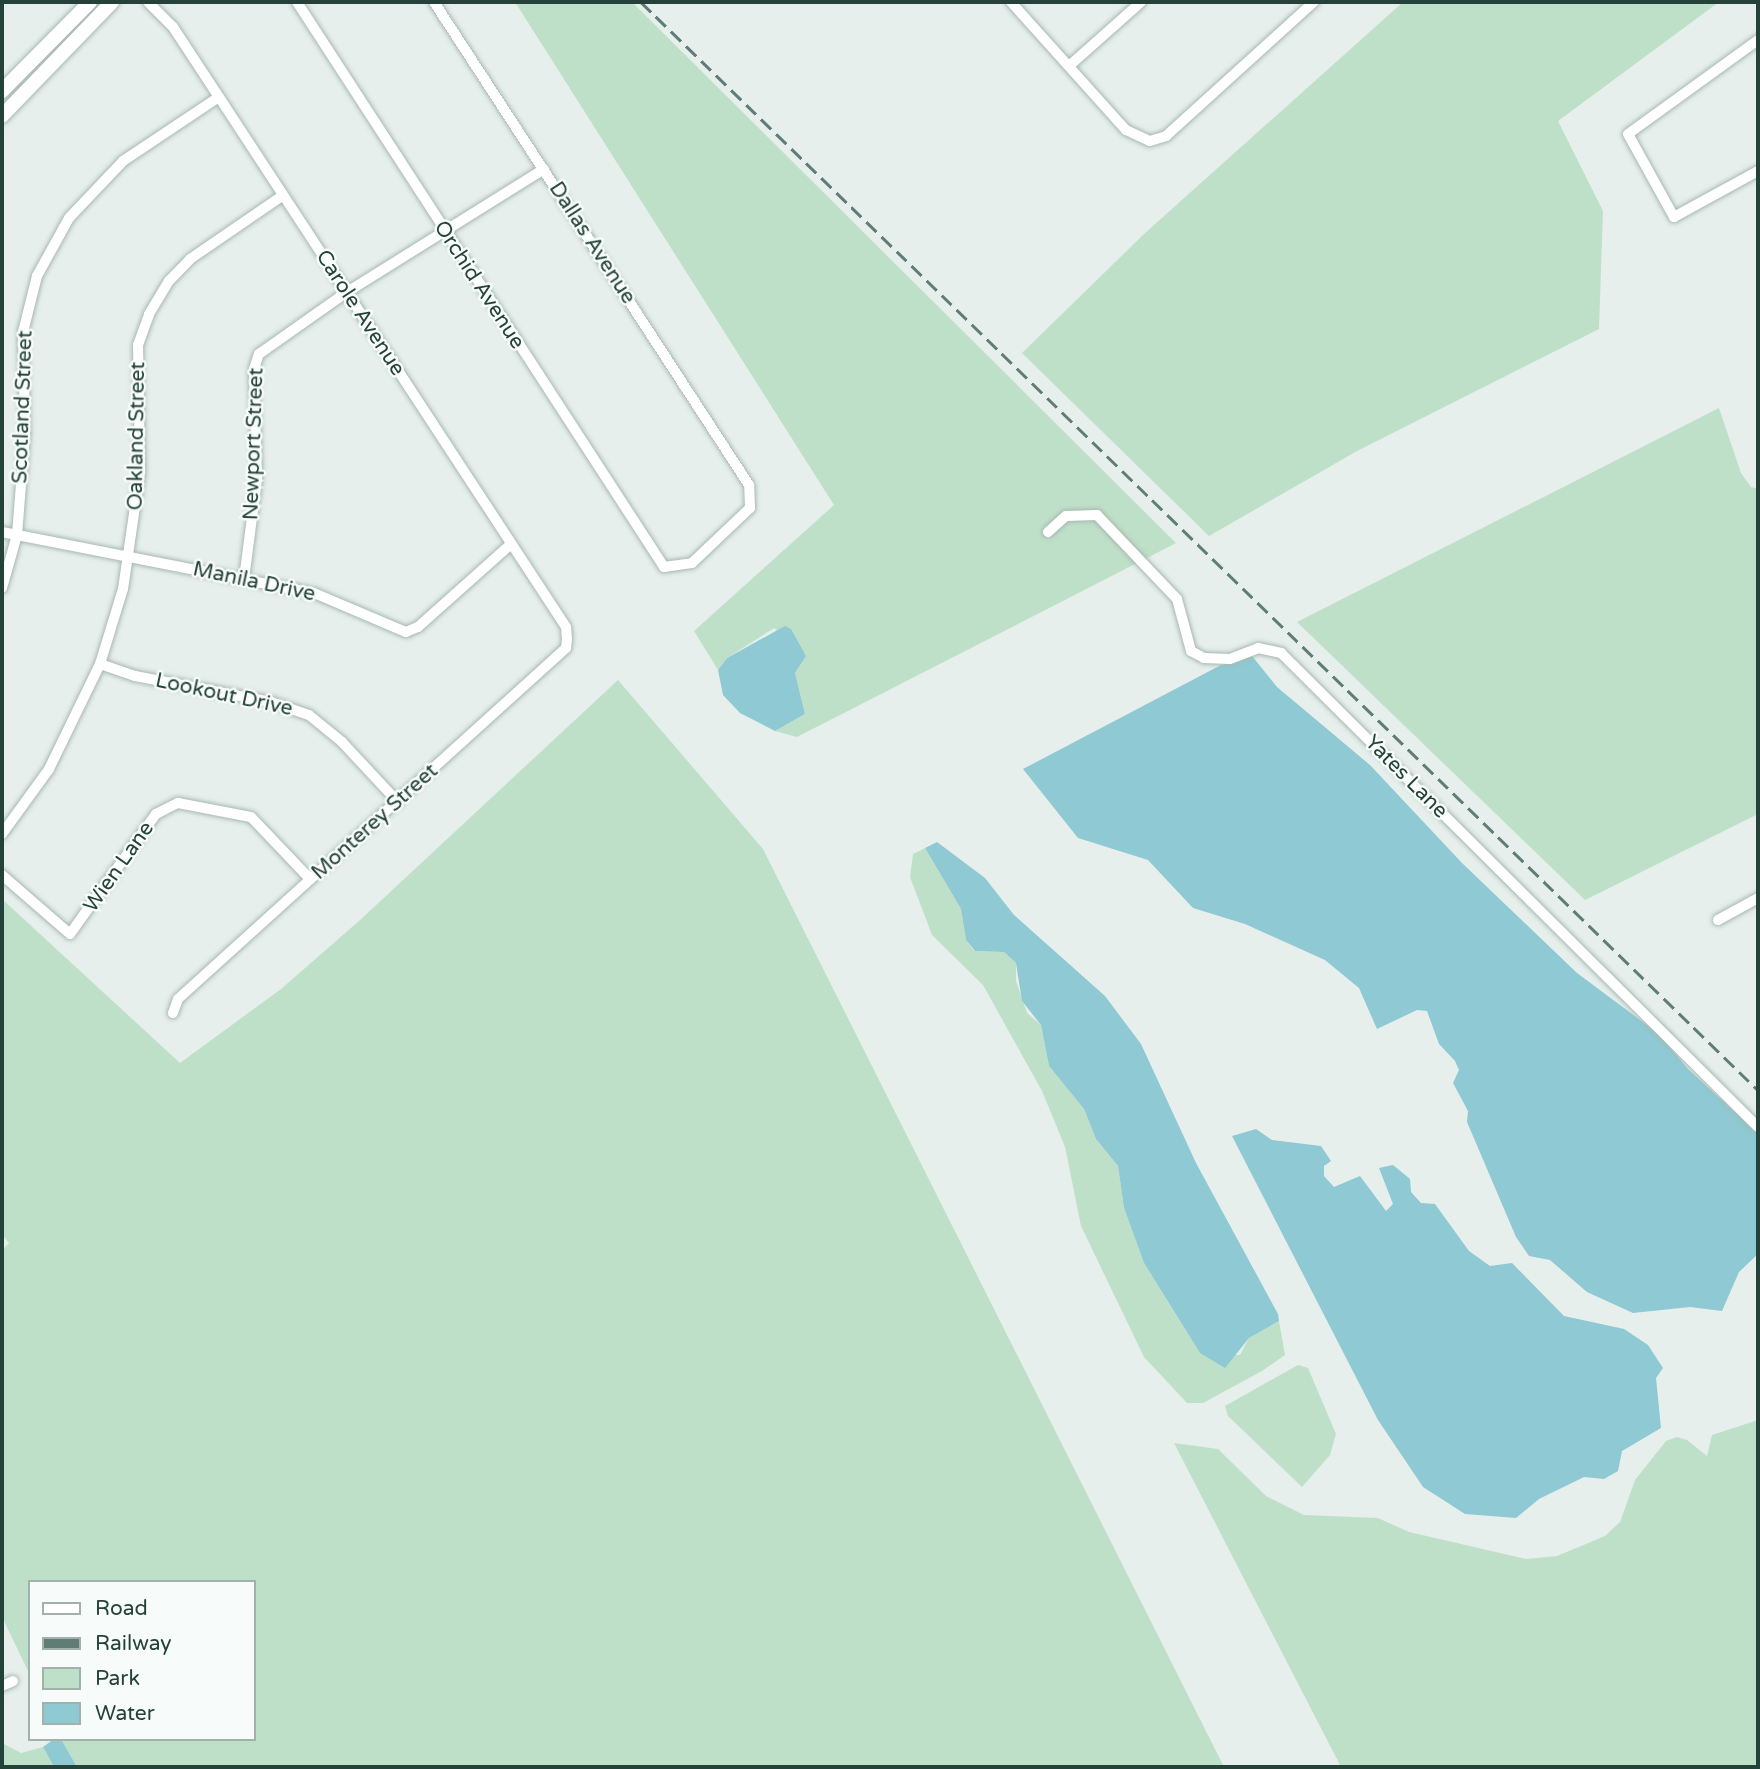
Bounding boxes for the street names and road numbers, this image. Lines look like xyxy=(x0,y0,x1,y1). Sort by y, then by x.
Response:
street label: Dallas Avenue xyxy=(543,177,641,309)
street label: Orchid Avenue xyxy=(428,216,530,354)
street label: Carole Avenue xyxy=(310,245,410,381)
street label: Scotland Street xyxy=(8,330,38,484)
street label: Oakland Street xyxy=(123,361,151,511)
street label: Newport Street xyxy=(239,367,269,521)
street label: Manila Drive xyxy=(191,557,317,607)
street label: Lookout Drive xyxy=(153,668,295,722)
street label: Yates Lane xyxy=(1359,730,1453,824)
street label: Monterey Street xyxy=(307,759,443,885)
street label: Wien Lane xyxy=(79,817,159,917)

